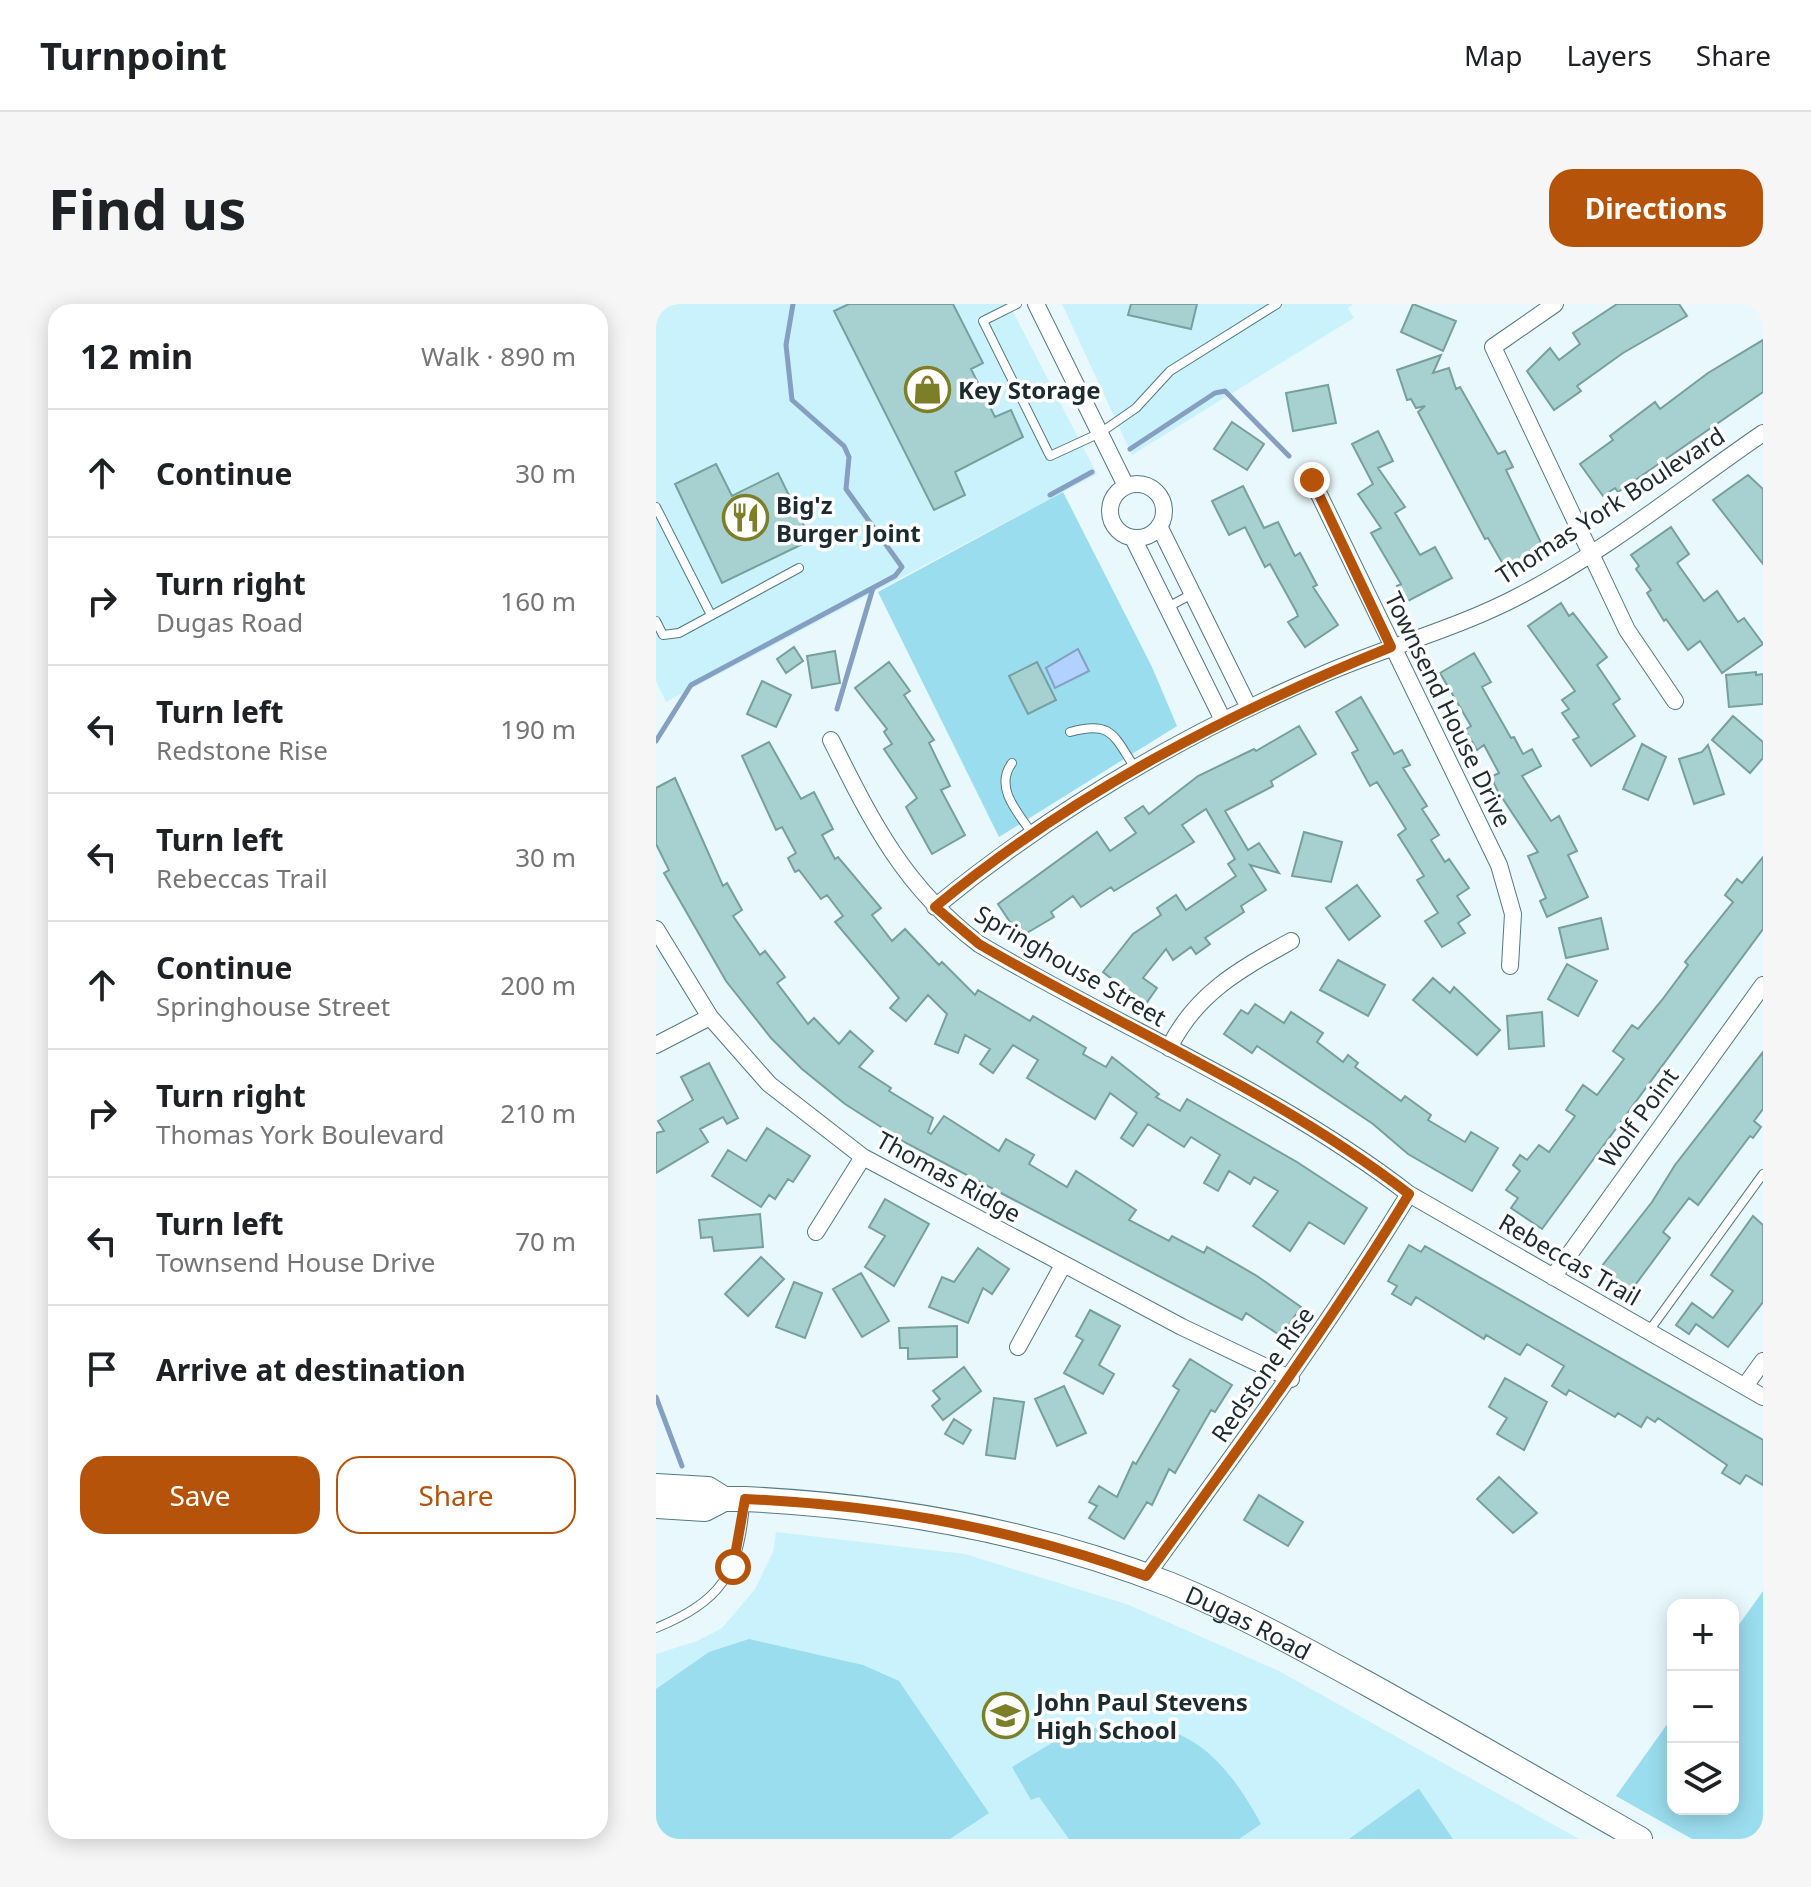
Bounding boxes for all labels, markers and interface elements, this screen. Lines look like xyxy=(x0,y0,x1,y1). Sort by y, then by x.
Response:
text: Turnpoint xyxy=(40,29,227,81)
text: Map xyxy=(1464,36,1522,74)
text: Layers xyxy=(1566,36,1652,74)
text: Share xyxy=(1696,36,1771,74)
button: Directions xyxy=(1549,169,1763,247)
text: Find us xyxy=(48,170,246,246)
text: 12 min xyxy=(80,333,193,379)
text: Walk · 890 m xyxy=(421,338,576,374)
shop icon: Key Storage xyxy=(903,365,951,413)
place label: Key Storage xyxy=(958,373,1101,406)
street label: Thomas York Boulevard xyxy=(1489,419,1731,591)
icon: ahead xyxy=(80,451,124,495)
text: Continue xyxy=(156,453,292,494)
text: 30 m xyxy=(515,455,576,491)
route end xyxy=(1294,462,1330,498)
place label: Big'z Burger Joint xyxy=(776,488,921,549)
restaurant icon: Big'z Burger Joint xyxy=(721,494,769,542)
text: Turn right xyxy=(156,563,306,604)
icon: right xyxy=(80,579,124,623)
text: 160 m xyxy=(500,583,576,619)
street label: Townsend House Drive xyxy=(1378,586,1520,832)
text: Dugas Road xyxy=(156,604,303,640)
text: Turn left xyxy=(156,691,284,732)
icon: left xyxy=(80,707,124,751)
text: 190 m xyxy=(500,711,576,747)
text: Redstone Rise xyxy=(156,732,328,768)
text: Turn left xyxy=(156,819,284,860)
icon: left xyxy=(80,835,124,879)
text: 30 m xyxy=(515,839,576,875)
text: Rebeccas Trail xyxy=(156,860,328,896)
street label: Springhouse Street xyxy=(969,897,1173,1033)
text: Continue xyxy=(156,947,292,988)
icon: ahead xyxy=(80,963,124,1007)
text: 200 m xyxy=(500,967,576,1003)
text: Springhouse Street xyxy=(156,988,390,1024)
street label: Wolf Point xyxy=(1591,1060,1686,1174)
text: Turn right xyxy=(156,1075,306,1116)
icon: right xyxy=(80,1091,124,1135)
text: 210 m xyxy=(500,1095,576,1131)
text: Thomas York Boulevard xyxy=(156,1116,444,1152)
street label: Thomas Ridge xyxy=(871,1123,1027,1229)
text: Turn left xyxy=(156,1203,284,1244)
street label: Rebeccas Trail xyxy=(1493,1205,1647,1313)
icon: left xyxy=(80,1219,124,1263)
text: 70 m xyxy=(515,1223,576,1259)
text: Townsend House Drive xyxy=(156,1244,436,1280)
street label: Redstone Rise xyxy=(1203,1300,1321,1448)
icon: arrive xyxy=(80,1347,124,1391)
text: Arrive at destination xyxy=(156,1349,466,1390)
button: Save xyxy=(80,1456,320,1534)
button: Share xyxy=(336,1456,576,1534)
route start xyxy=(715,1549,751,1585)
street label: Dugas Road xyxy=(1181,1577,1317,1667)
map controls xyxy=(1667,1599,1739,1815)
button: + xyxy=(1667,1599,1739,1671)
button: − xyxy=(1667,1671,1739,1743)
place label: John Paul Stevens High School xyxy=(1034,1685,1248,1746)
school or university icon: John Paul Stevens High School xyxy=(981,1691,1029,1739)
button: layers xyxy=(1667,1743,1739,1815)

